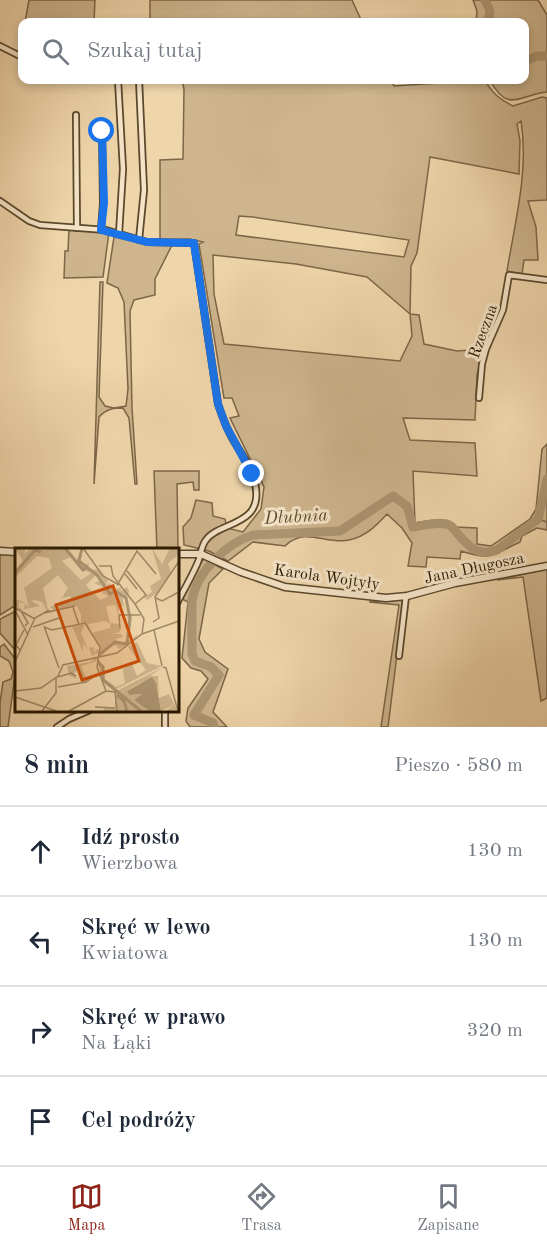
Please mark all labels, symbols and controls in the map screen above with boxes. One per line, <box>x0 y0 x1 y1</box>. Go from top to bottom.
search box <box>18 18 529 84</box>
icon: search <box>39 35 72 68</box>
text: Szukaj tutaj <box>87 40 203 62</box>
route start <box>88 117 114 143</box>
street label: Rzeczna <box>467 302 501 361</box>
route end <box>238 460 264 486</box>
water label: Dłubnia <box>263 506 329 528</box>
inset map <box>15 548 178 712</box>
street label: Jana Długosza <box>423 551 526 587</box>
street label: Karola Wojtyły <box>273 563 381 593</box>
text: 8 min <box>24 753 89 779</box>
text: Pieszo · 580 m <box>394 756 523 776</box>
text: Idź prosto <box>81 827 180 849</box>
icon: ahead <box>24 835 57 868</box>
text: 130 m <box>467 841 523 861</box>
text: Wierzbowa <box>81 854 178 874</box>
text: Skręć w lewo <box>81 917 211 939</box>
icon: left <box>24 925 57 958</box>
text: 130 m <box>467 931 523 951</box>
text: Kwiatowa <box>81 944 168 964</box>
text: Skręć w prawo <box>81 1007 226 1029</box>
icon: right <box>24 1015 57 1048</box>
text: 320 m <box>467 1021 523 1041</box>
text: Na Łąki <box>81 1034 151 1054</box>
icon: arrive <box>24 1105 57 1138</box>
text: Cel podróży <box>81 1110 196 1132</box>
tab: Mapa <box>68 1180 105 1236</box>
tab: Trasa <box>241 1180 282 1236</box>
tab: Zapisane <box>417 1180 479 1236</box>

